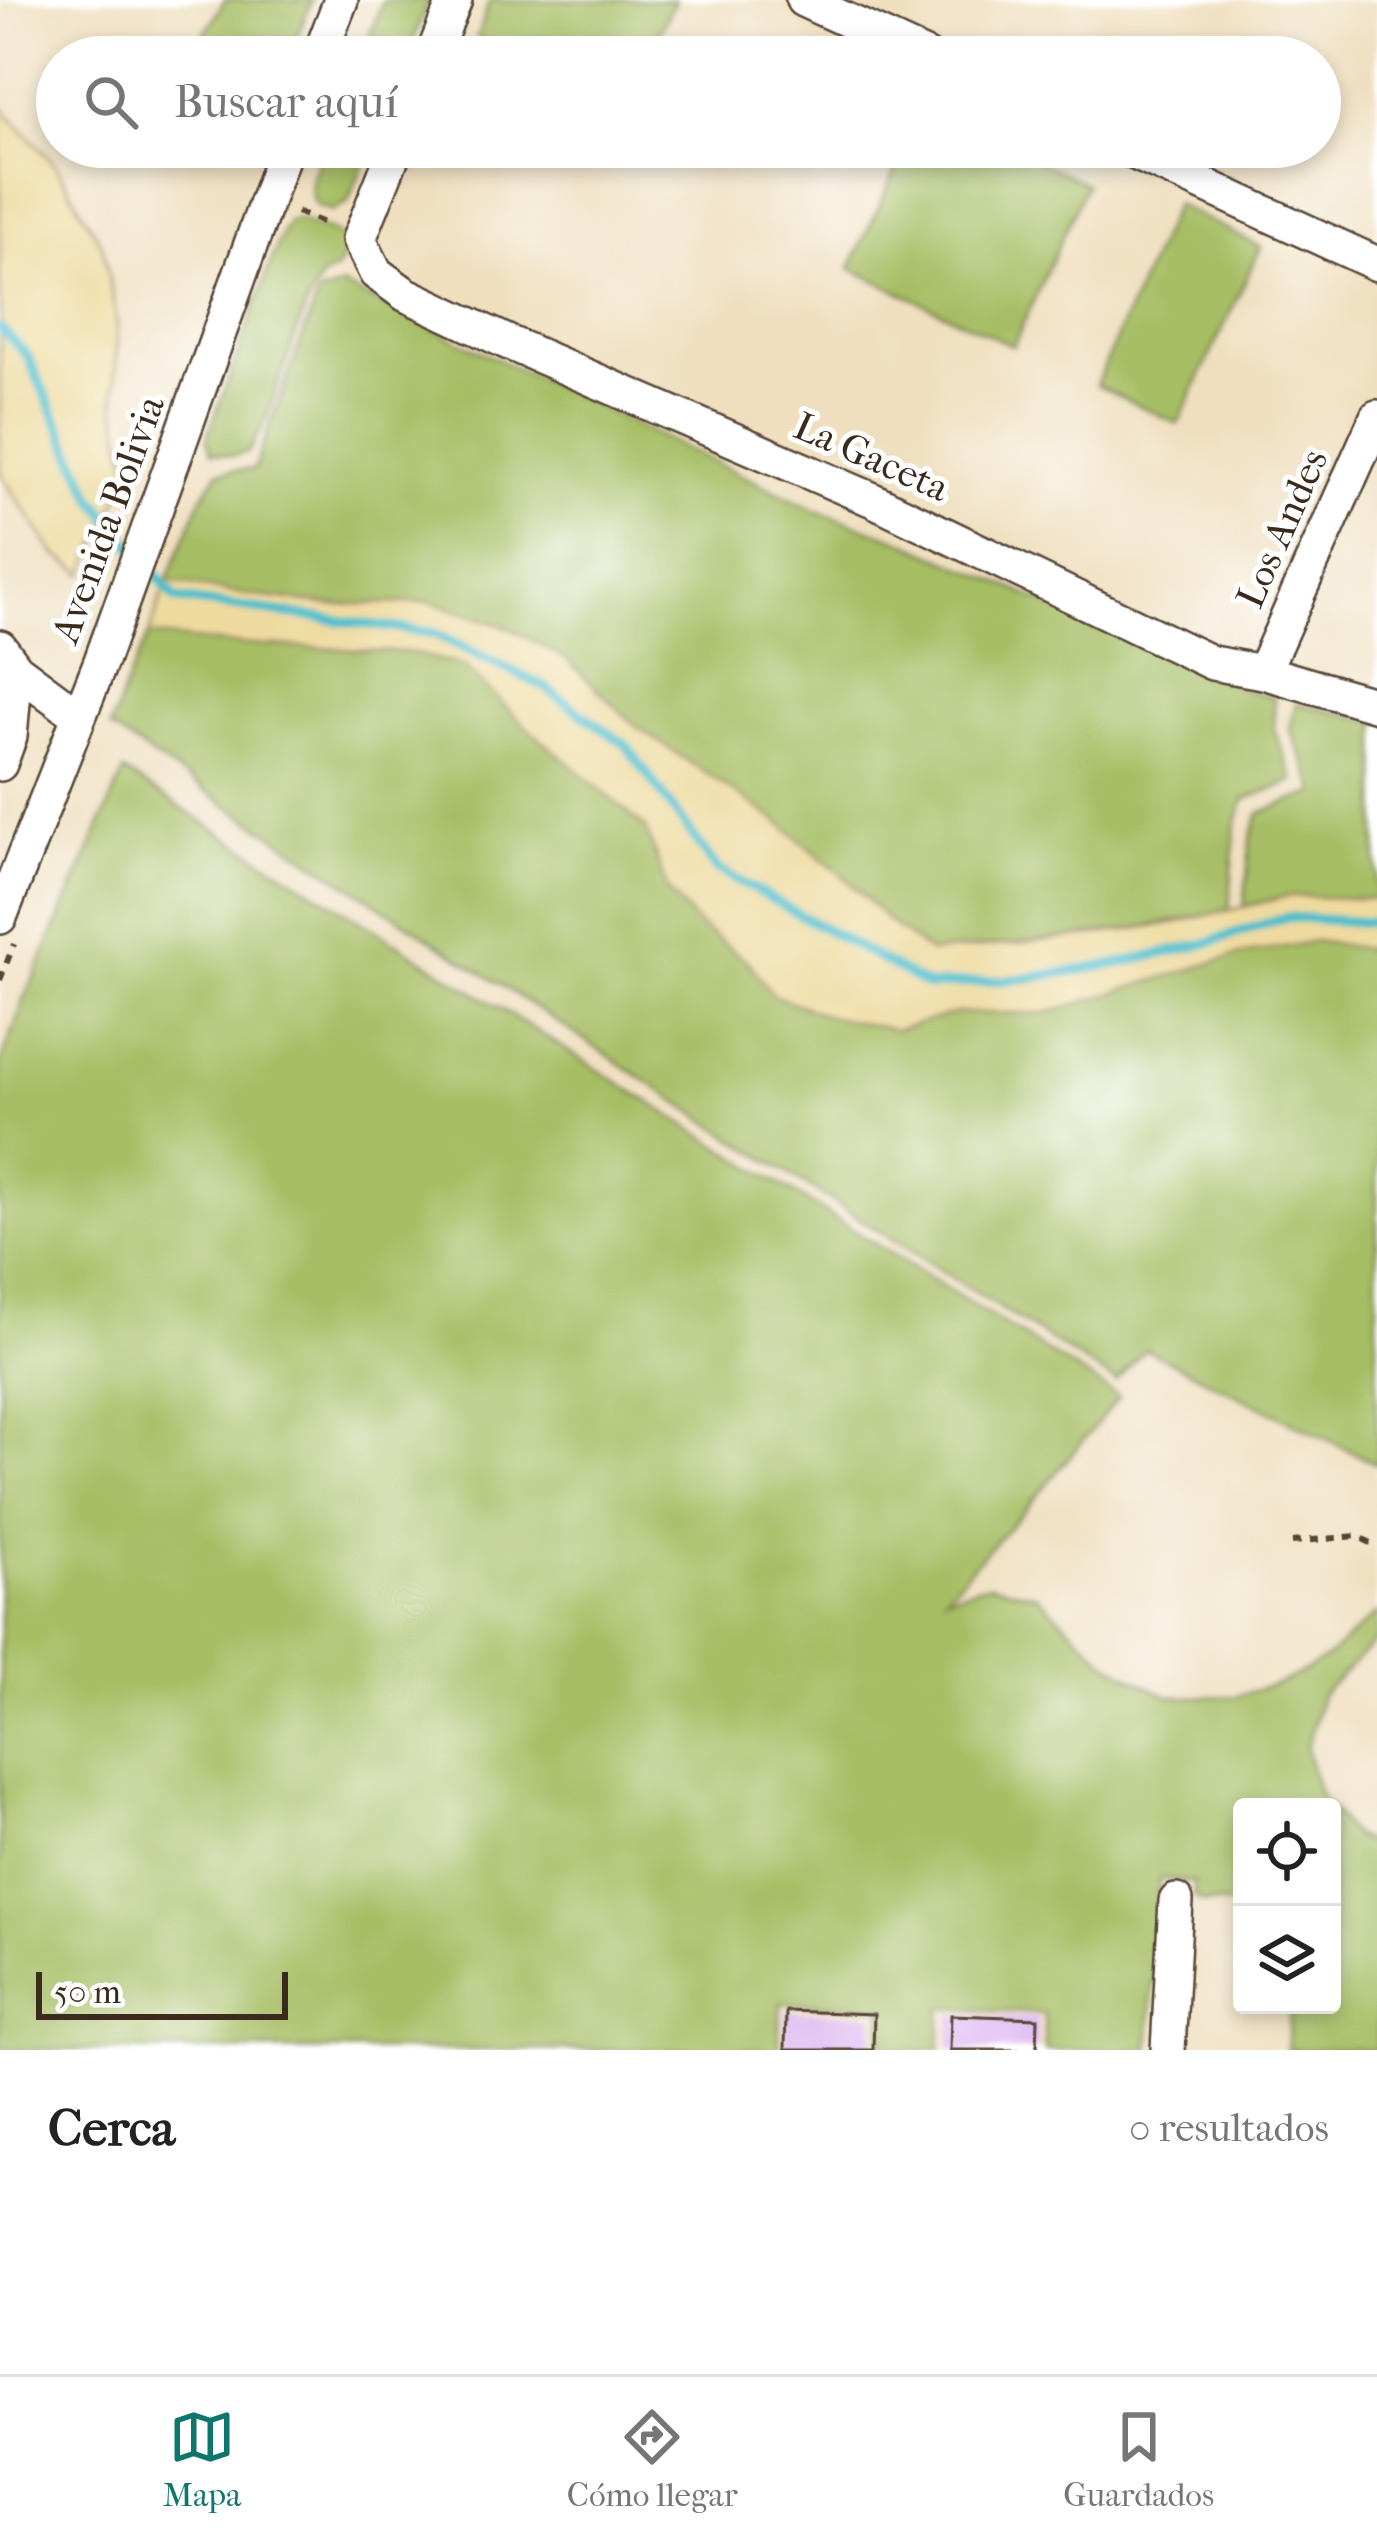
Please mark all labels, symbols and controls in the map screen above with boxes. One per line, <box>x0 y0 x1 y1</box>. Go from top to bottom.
search box <box>36 36 1341 168</box>
icon: search <box>78 69 144 135</box>
text: Buscar aquí <box>174 76 398 129</box>
street label: Avenida Bolivia <box>41 389 174 651</box>
street label: La Gaceta <box>787 403 957 512</box>
street label: Los Andes <box>1227 442 1337 615</box>
map controls <box>1233 1798 1341 2014</box>
button: locate <box>1233 1798 1341 1906</box>
button: layers <box>1233 1906 1341 2014</box>
scale bar <box>36 1966 288 2019</box>
text: 50 m <box>54 1973 121 2012</box>
text: Cerca <box>48 2098 175 2158</box>
text: 0 resultados <box>1129 2105 1329 2151</box>
tab: Mapa <box>163 2404 241 2515</box>
tab: Cómo llegar <box>567 2404 738 2515</box>
tab: Guardados <box>1063 2404 1214 2515</box>

